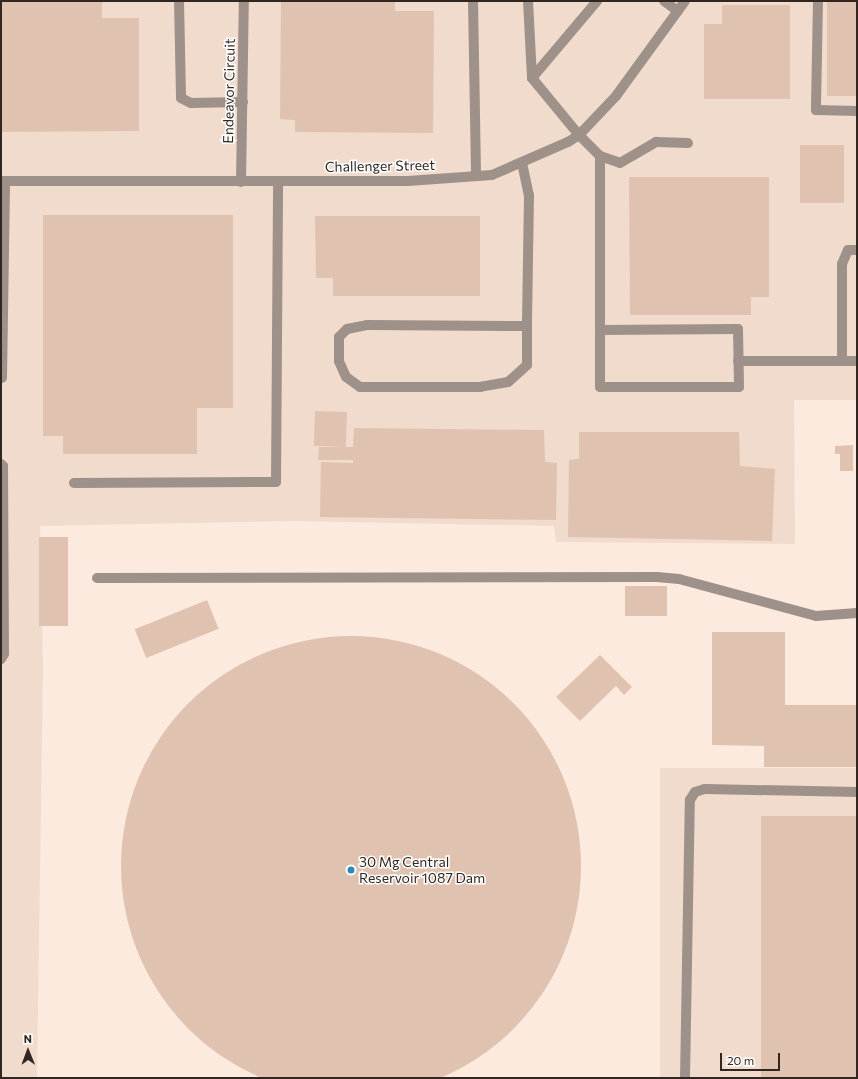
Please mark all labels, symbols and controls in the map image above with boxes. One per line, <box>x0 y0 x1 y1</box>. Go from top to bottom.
street label: Endeavor Circuit <box>220 38 238 144</box>
street label: Challenger Street <box>325 157 435 175</box>
place label: 30 Mg Central Reservoir 1087 Dam <box>359 854 485 886</box>
marker: 30 Mg Central Reservoir 1087 Dam <box>346 865 356 875</box>
north arrow <box>8 1031 48 1071</box>
text: N <box>24 1032 32 1045</box>
scale bar <box>722 1045 782 1071</box>
text: 20 m <box>727 1053 754 1067</box>

